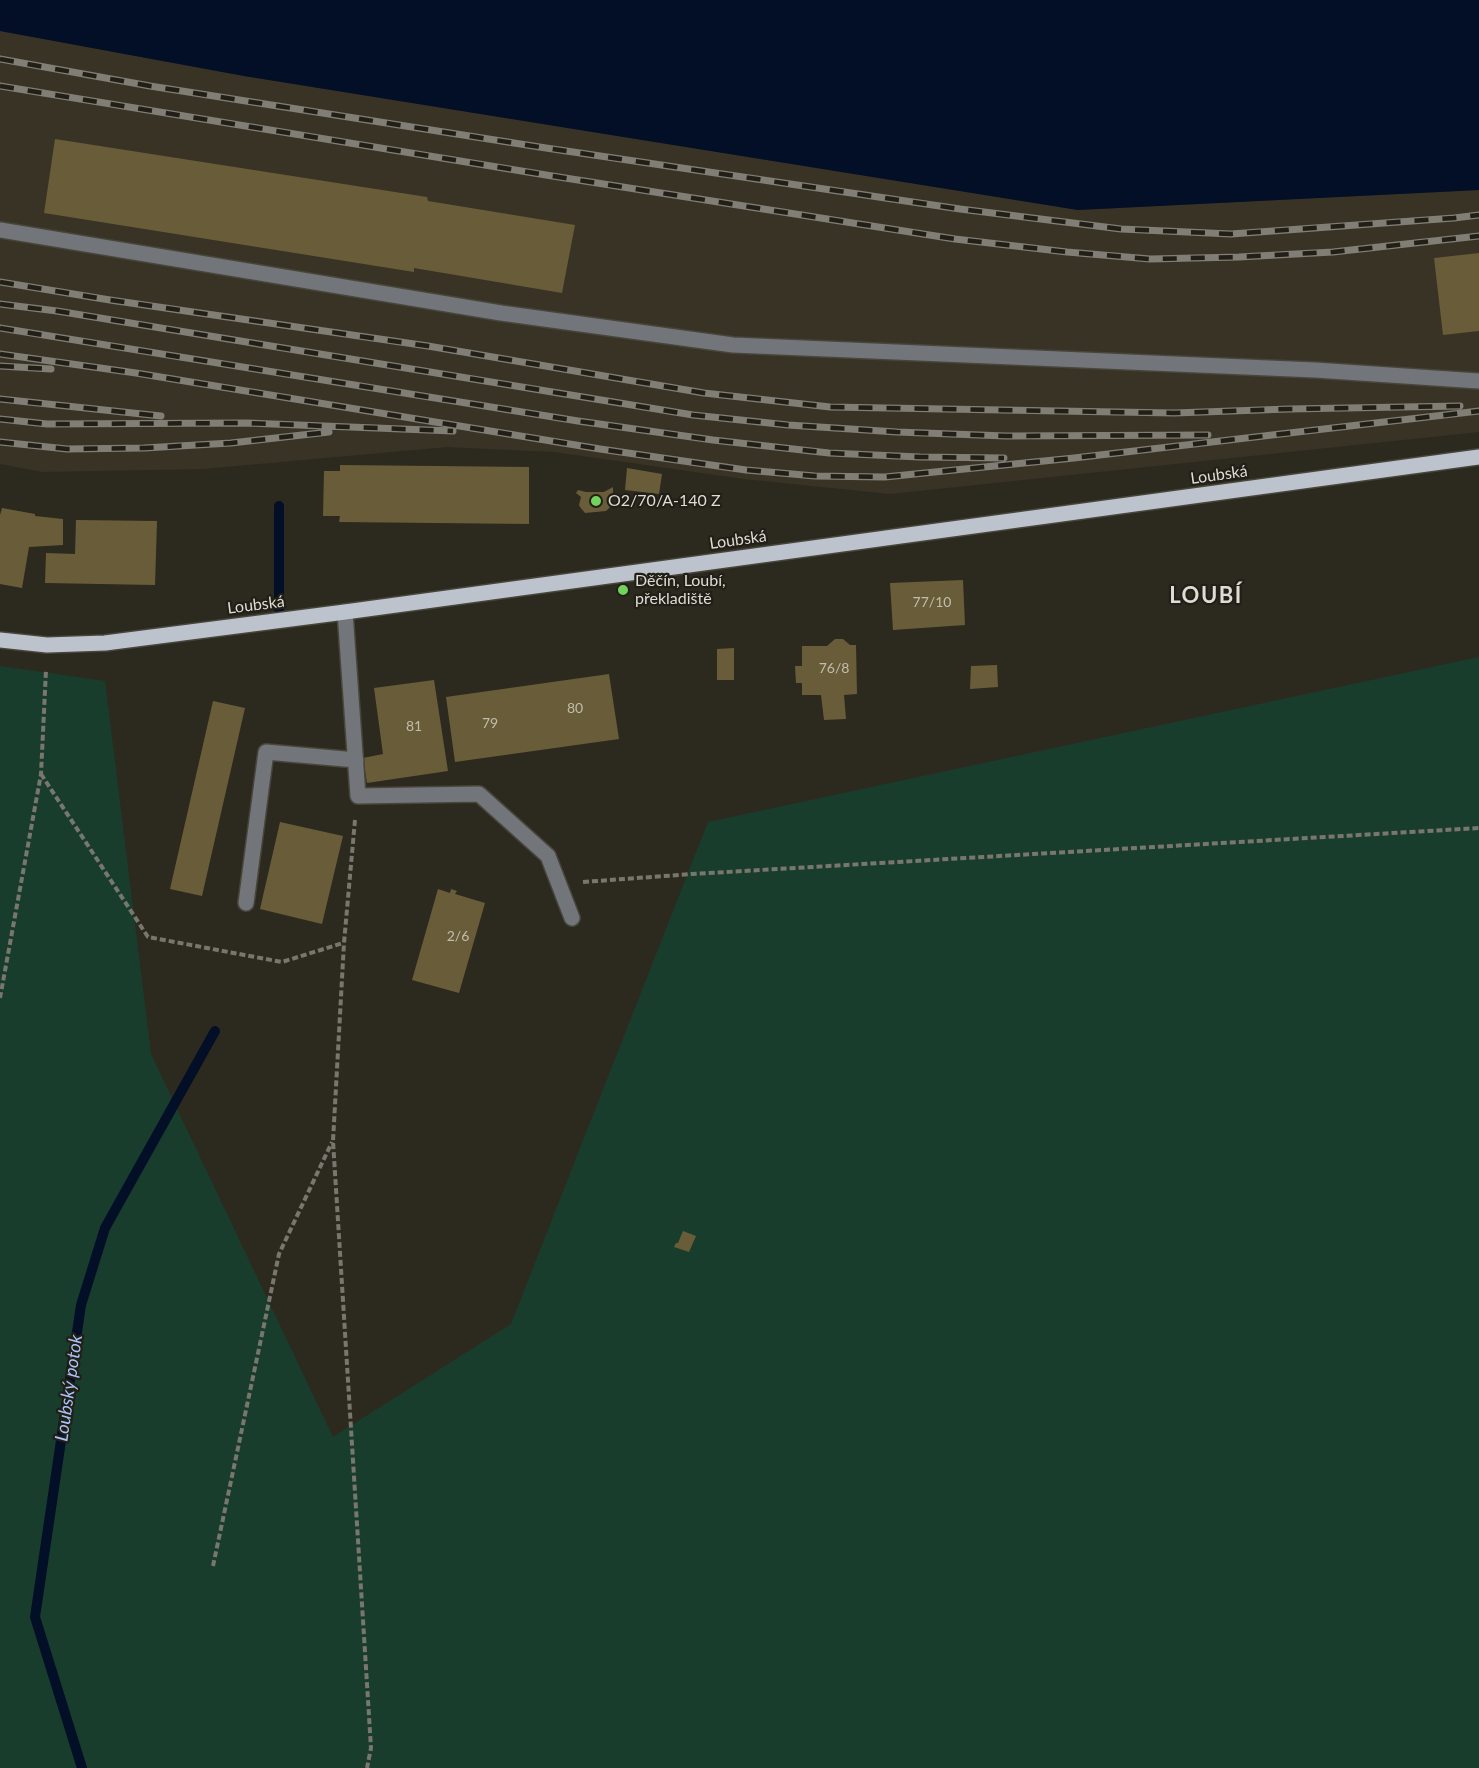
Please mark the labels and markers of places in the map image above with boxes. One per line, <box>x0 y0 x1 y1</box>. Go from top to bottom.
place label: O2/70/A-140 Z <box>608 491 721 511</box>
marker: O2/70/A-140 Z <box>589 494 603 508</box>
place label: Děčín, Loubí, překladiště <box>635 571 726 609</box>
marker: Děčín, Loubí, překladiště <box>616 583 630 597</box>

